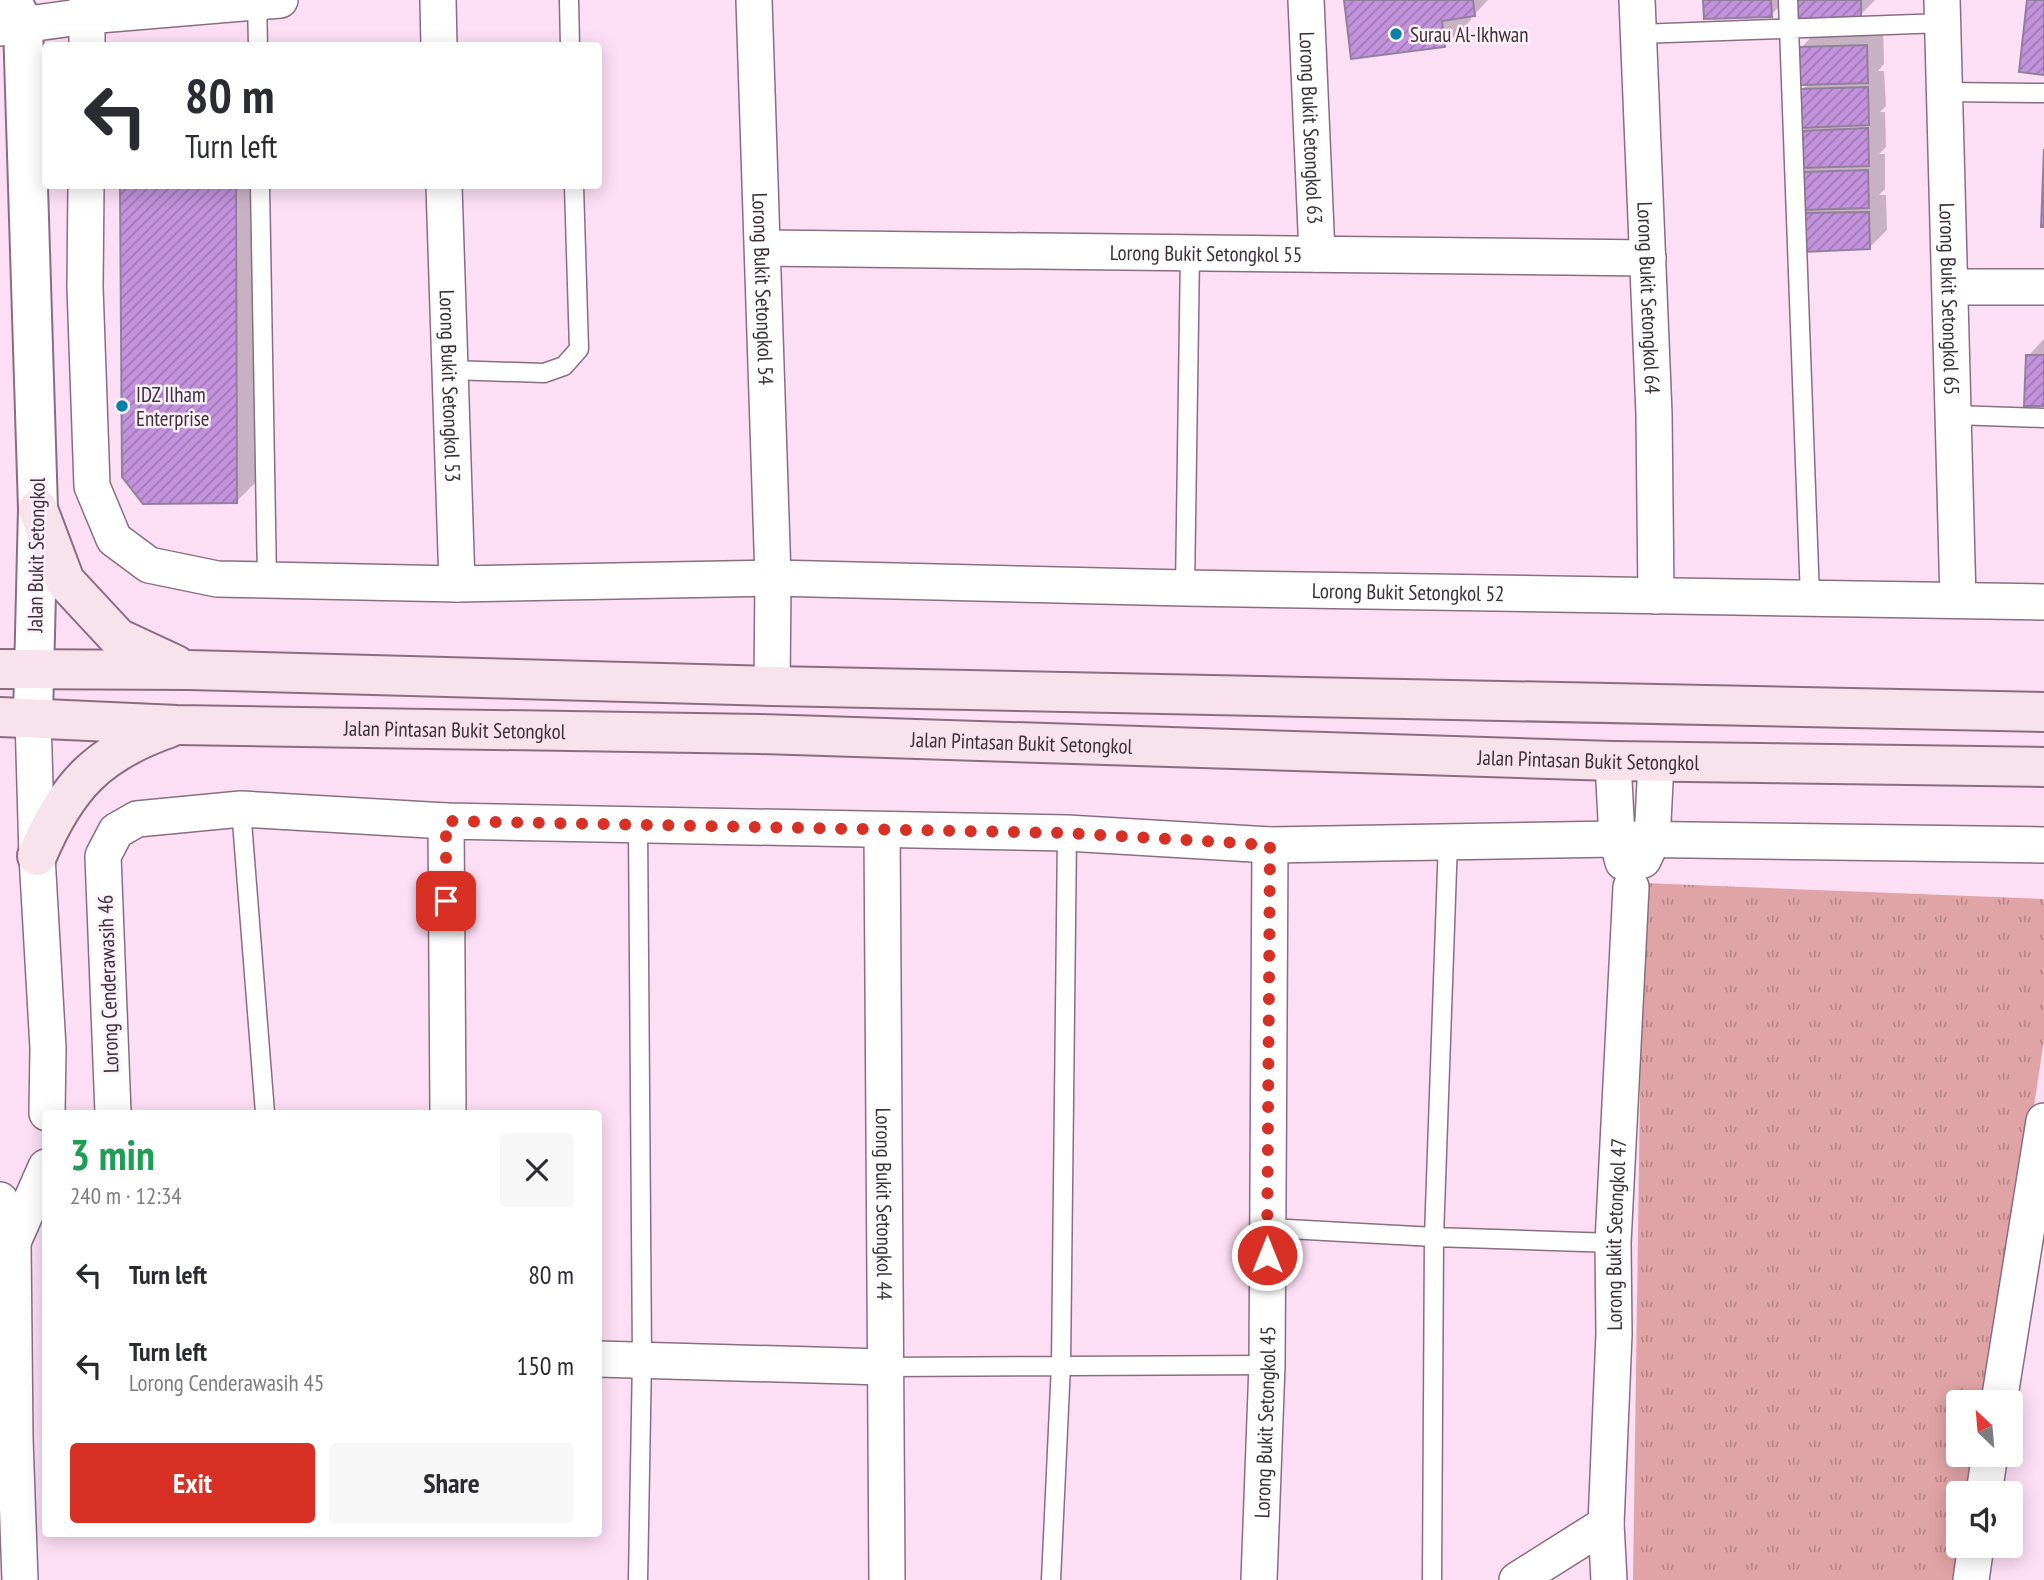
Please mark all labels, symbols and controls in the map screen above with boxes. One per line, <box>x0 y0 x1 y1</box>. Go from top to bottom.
place label: Surau Al-Ikhwan <box>1410 21 1528 48</box>
marker: Surau Al-Ikhwan <box>1388 26 1404 42</box>
street label: Lorong Bukit Setongkol 63 <box>1294 31 1329 225</box>
text: 80 m <box>185 63 274 127</box>
icon: left <box>70 70 161 161</box>
text: Turn left <box>185 125 277 167</box>
street label: Lorong Bukit Setongkol 54 <box>747 192 780 386</box>
street label: Lorong Bukit Setongkol 64 <box>1632 201 1667 395</box>
street label: Lorong Bukit Setongkol 65 <box>1934 202 1966 395</box>
street label: Lorong Bukit Setongkol 55 <box>1110 238 1302 268</box>
street label: Lorong Bukit Setongkol 53 <box>434 289 467 483</box>
place label: IDZ Ilham Enterprise <box>136 381 209 432</box>
marker: IDZ Ilham Enterprise <box>114 398 130 414</box>
street label: Jalan Bukit Setongkol <box>21 477 51 634</box>
street label: Lorong Bukit Setongkol 52 <box>1312 577 1505 607</box>
street label: Jalan Pintasan Bukit Setongkol <box>343 714 566 745</box>
street label: Jalan Pintasan Bukit Setongkol <box>909 725 1133 759</box>
street label: Jalan Pintasan Bukit Setongkol <box>1476 743 1699 776</box>
pin <box>416 871 476 931</box>
icon: arrive <box>427 882 465 920</box>
street label: Lorong Cenderawasih 46 <box>91 894 125 1074</box>
street label: Lorong Bukit Setongkol 44 <box>870 1108 899 1301</box>
text: 3 min <box>70 1127 155 1182</box>
button: close <box>500 1133 574 1207</box>
street label: Lorong Bukit Setongkol 47 <box>1599 1137 1632 1331</box>
text: 240 m · 12:34 <box>70 1181 182 1210</box>
position arrow <box>1230 1218 1304 1292</box>
icon: left <box>70 1256 108 1294</box>
text: Turn left <box>129 1258 207 1291</box>
text: 80 m <box>528 1258 574 1291</box>
street label: Lorong Bukit Setongkol 45 <box>1248 1326 1281 1519</box>
text: Turn left <box>129 1335 207 1368</box>
icon: left <box>70 1347 108 1385</box>
text: 150 m <box>516 1349 574 1382</box>
text: Lorong Cenderawasih 45 <box>129 1368 324 1397</box>
north arrow <box>1946 1390 2023 1466</box>
map controls <box>1946 1390 2023 1558</box>
button: Exit <box>70 1443 315 1523</box>
button: Share <box>329 1443 574 1523</box>
button: sound <box>1946 1481 2023 1558</box>

